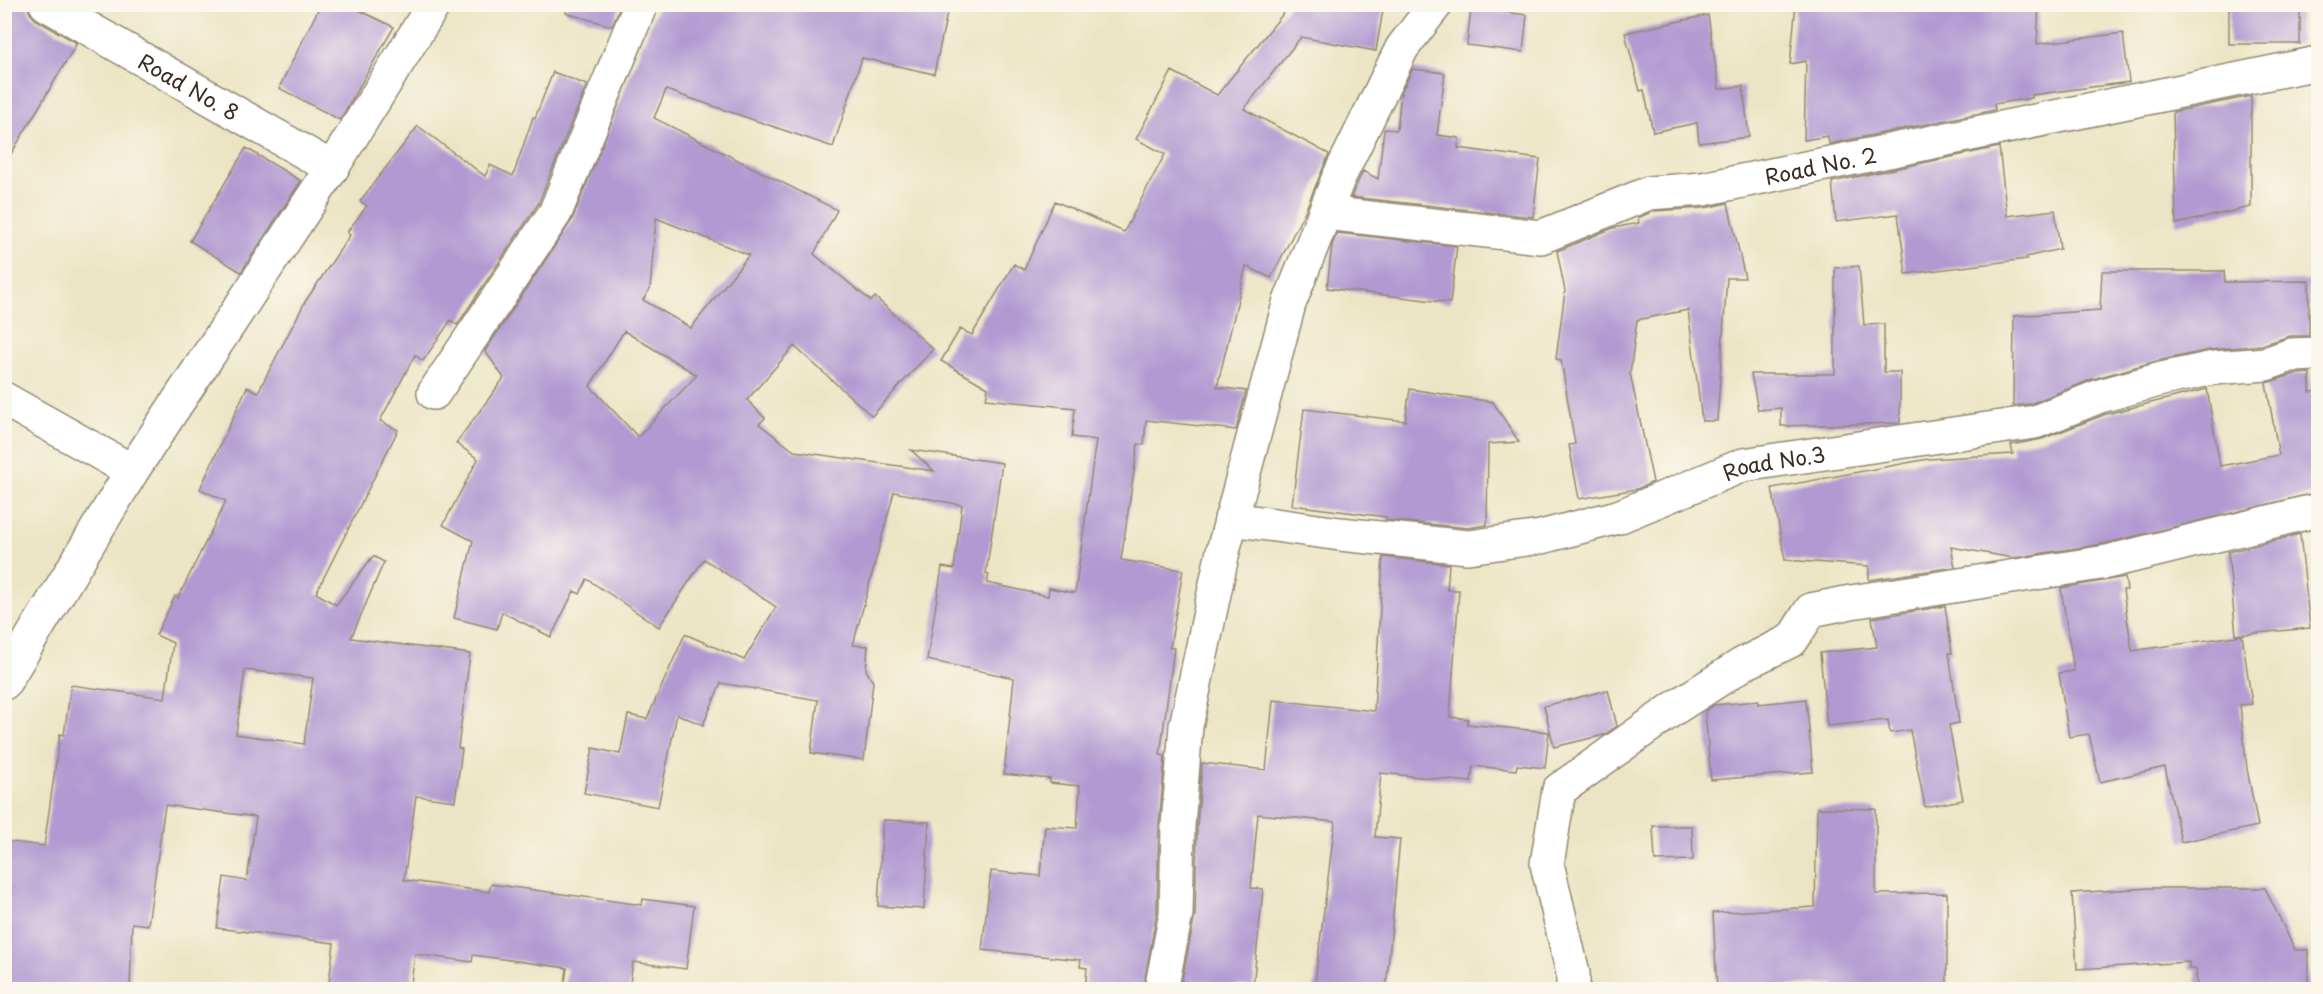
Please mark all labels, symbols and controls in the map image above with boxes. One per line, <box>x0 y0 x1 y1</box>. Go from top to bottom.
street label: Road No. 8 <box>133 44 245 128</box>
street label: Road No. 2 <box>1762 138 1879 192</box>
street label: Road No.3 <box>1717 437 1827 488</box>

